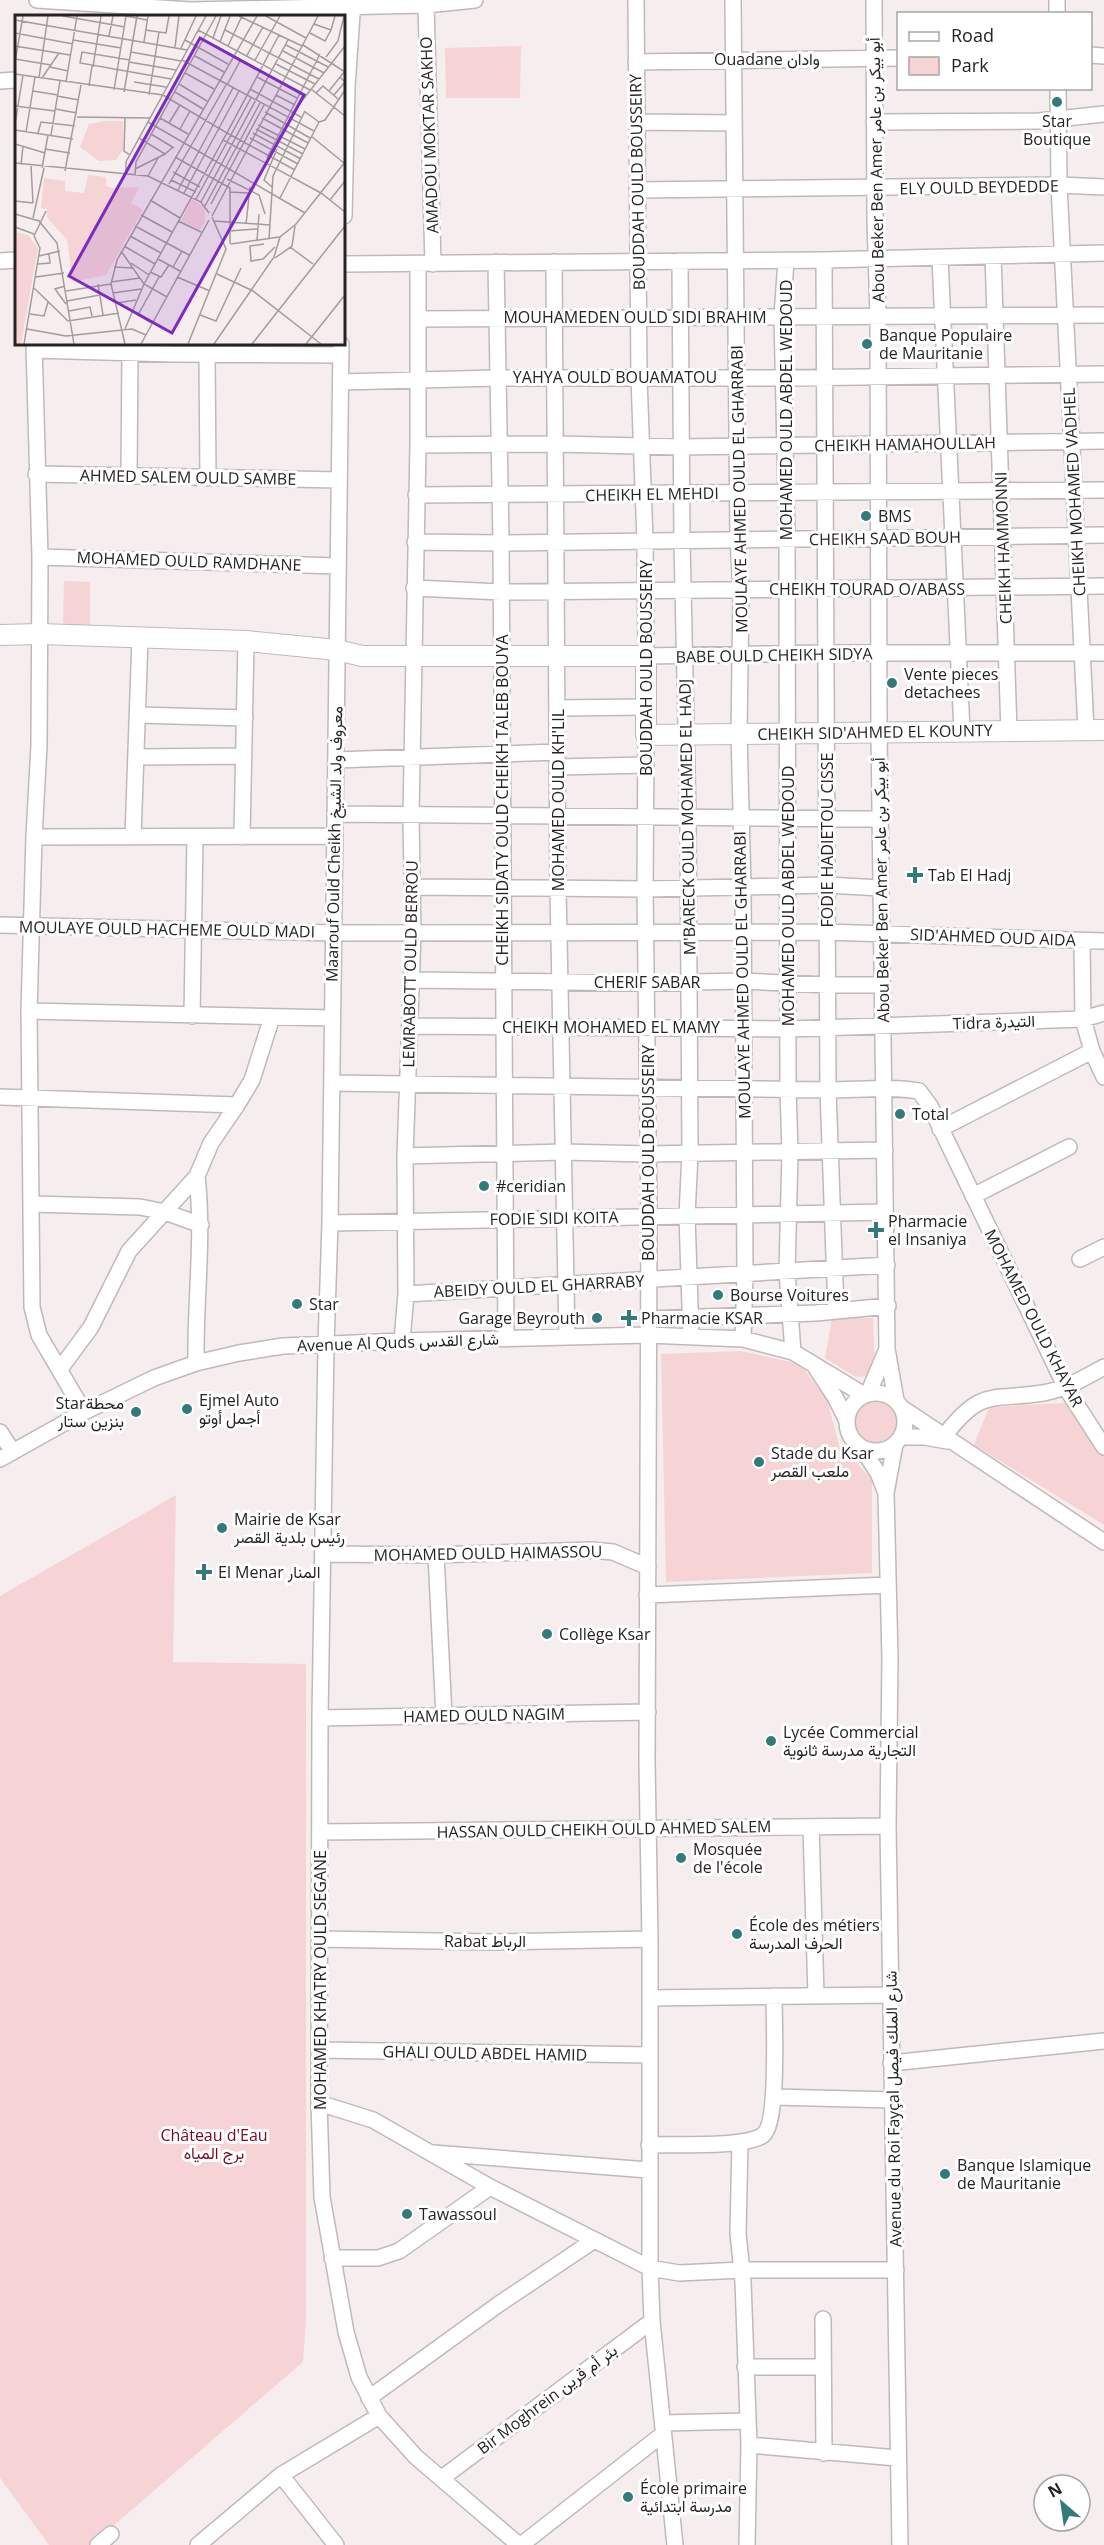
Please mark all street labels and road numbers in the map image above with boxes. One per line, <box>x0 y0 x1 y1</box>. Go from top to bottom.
street label: AMADOU MOKTAR SAKHO <box>415 36 443 234</box>
street label: Abou Beker Ben Amer أبو بيكر بن عامر <box>863 37 889 303</box>
street label: Ouadane وادان <box>714 48 820 70</box>
street label: BOUDDAH OULD BOUSSEIRY <box>624 74 650 290</box>
street label: ELY OULD BEYDEDDE <box>899 175 1059 199</box>
street label: MOHAMED OULD ABDEL WEDOUD <box>775 280 797 540</box>
street label: MOUHAMEDEN OULD SIDI BRAHIM <box>503 306 767 328</box>
street label: MOULAYE AHMED OULD EL GHARRABI <box>725 345 753 633</box>
street label: YAHYA OULD BOUAMATOU <box>513 366 717 388</box>
street label: CHEIKH MOHAMED VADHEL <box>1058 387 1090 597</box>
street label: CHEIKH HAMAHOULLAH <box>814 431 996 457</box>
street label: AHMED SALEM OULD SAMBE <box>80 464 296 490</box>
street label: CHEIKH HAMMONNI <box>989 471 1017 625</box>
street label: CHEIKH EL MEHDI <box>585 482 719 506</box>
street label: CHEIKH SAAD BOUH <box>809 526 961 550</box>
street label: MOHAMED OULD RAMDHANE <box>76 546 302 576</box>
street label: BOUDDAH OULD BOUSSEIRY <box>635 560 657 776</box>
street label: CHEIKH TOURAD O/ABASS <box>769 578 965 600</box>
street label: CHEIKH SIDATY OULD CHEIKH TALEB BOUYA <box>491 633 513 966</box>
street label: BABE OULD CHEIKH SIDYA <box>675 642 874 668</box>
street label: M'BARECK OULD MOHAMED EL HADJ <box>674 679 700 955</box>
street label: Maarouf Ould Cheikh معروف ولد الشيخ <box>321 706 348 982</box>
street label: MOHAMED OULD KH'LIL <box>547 709 569 891</box>
street label: CHEIKH SID'AHMED EL KOUNTY <box>757 719 993 745</box>
street label: FODIE HADIETOU CISSE <box>816 753 838 927</box>
street label: Abou Beker Ben Amer أبو بيكر بن عامر <box>868 757 894 1023</box>
street label: MOHAMED OULD ABDEL WEDOUD <box>777 766 799 1026</box>
street label: MOULAYE AHMED OULD EL GHARRABI <box>728 831 756 1119</box>
street label: LEMRABOTT OULD BERROU <box>397 860 423 1068</box>
street label: MOULAYE OULD HACHEME OULD MADI <box>19 915 315 943</box>
street label: SID'AHMED OUD AIDA <box>910 923 1077 951</box>
street label: CHERIF SABAR <box>594 971 700 993</box>
street label: Tidra التيدرة <box>953 1010 1035 1034</box>
street label: CHEIKH MOHAMED EL MAMY <box>502 1016 720 1038</box>
street label: BOUDDAH OULD BOUSSEIRY <box>637 1045 659 1261</box>
street label: FODIE SIDI KOITA <box>489 1206 620 1230</box>
street label: MOHAMED OULD KHAYAR <box>980 1225 1089 1411</box>
street label: ABEIDY OULD EL GHARRABY <box>433 1269 645 1303</box>
street label: Avenue Al Quds شارع القدس <box>297 1327 499 1358</box>
street label: MOHAMED OULD HAIMASSOU <box>374 1540 602 1566</box>
street label: HAMED OULD NAGIM <box>403 1703 565 1727</box>
street label: HASSAN OULD CHEIKH OULD AHMED SALEM <box>436 1815 772 1843</box>
street label: MOHAMED KHATRY OULD SEGANE <box>309 1850 331 2110</box>
street label: Rabat الرباط <box>444 1930 526 1952</box>
street label: Avenue du Roi Fayçal شارع الملك فيصل <box>880 1971 907 2247</box>
street label: GHALI OULD ABDEL HAMID <box>383 2040 587 2066</box>
street label: Bir Moghrein بئر أم قرين <box>473 2339 621 2459</box>

